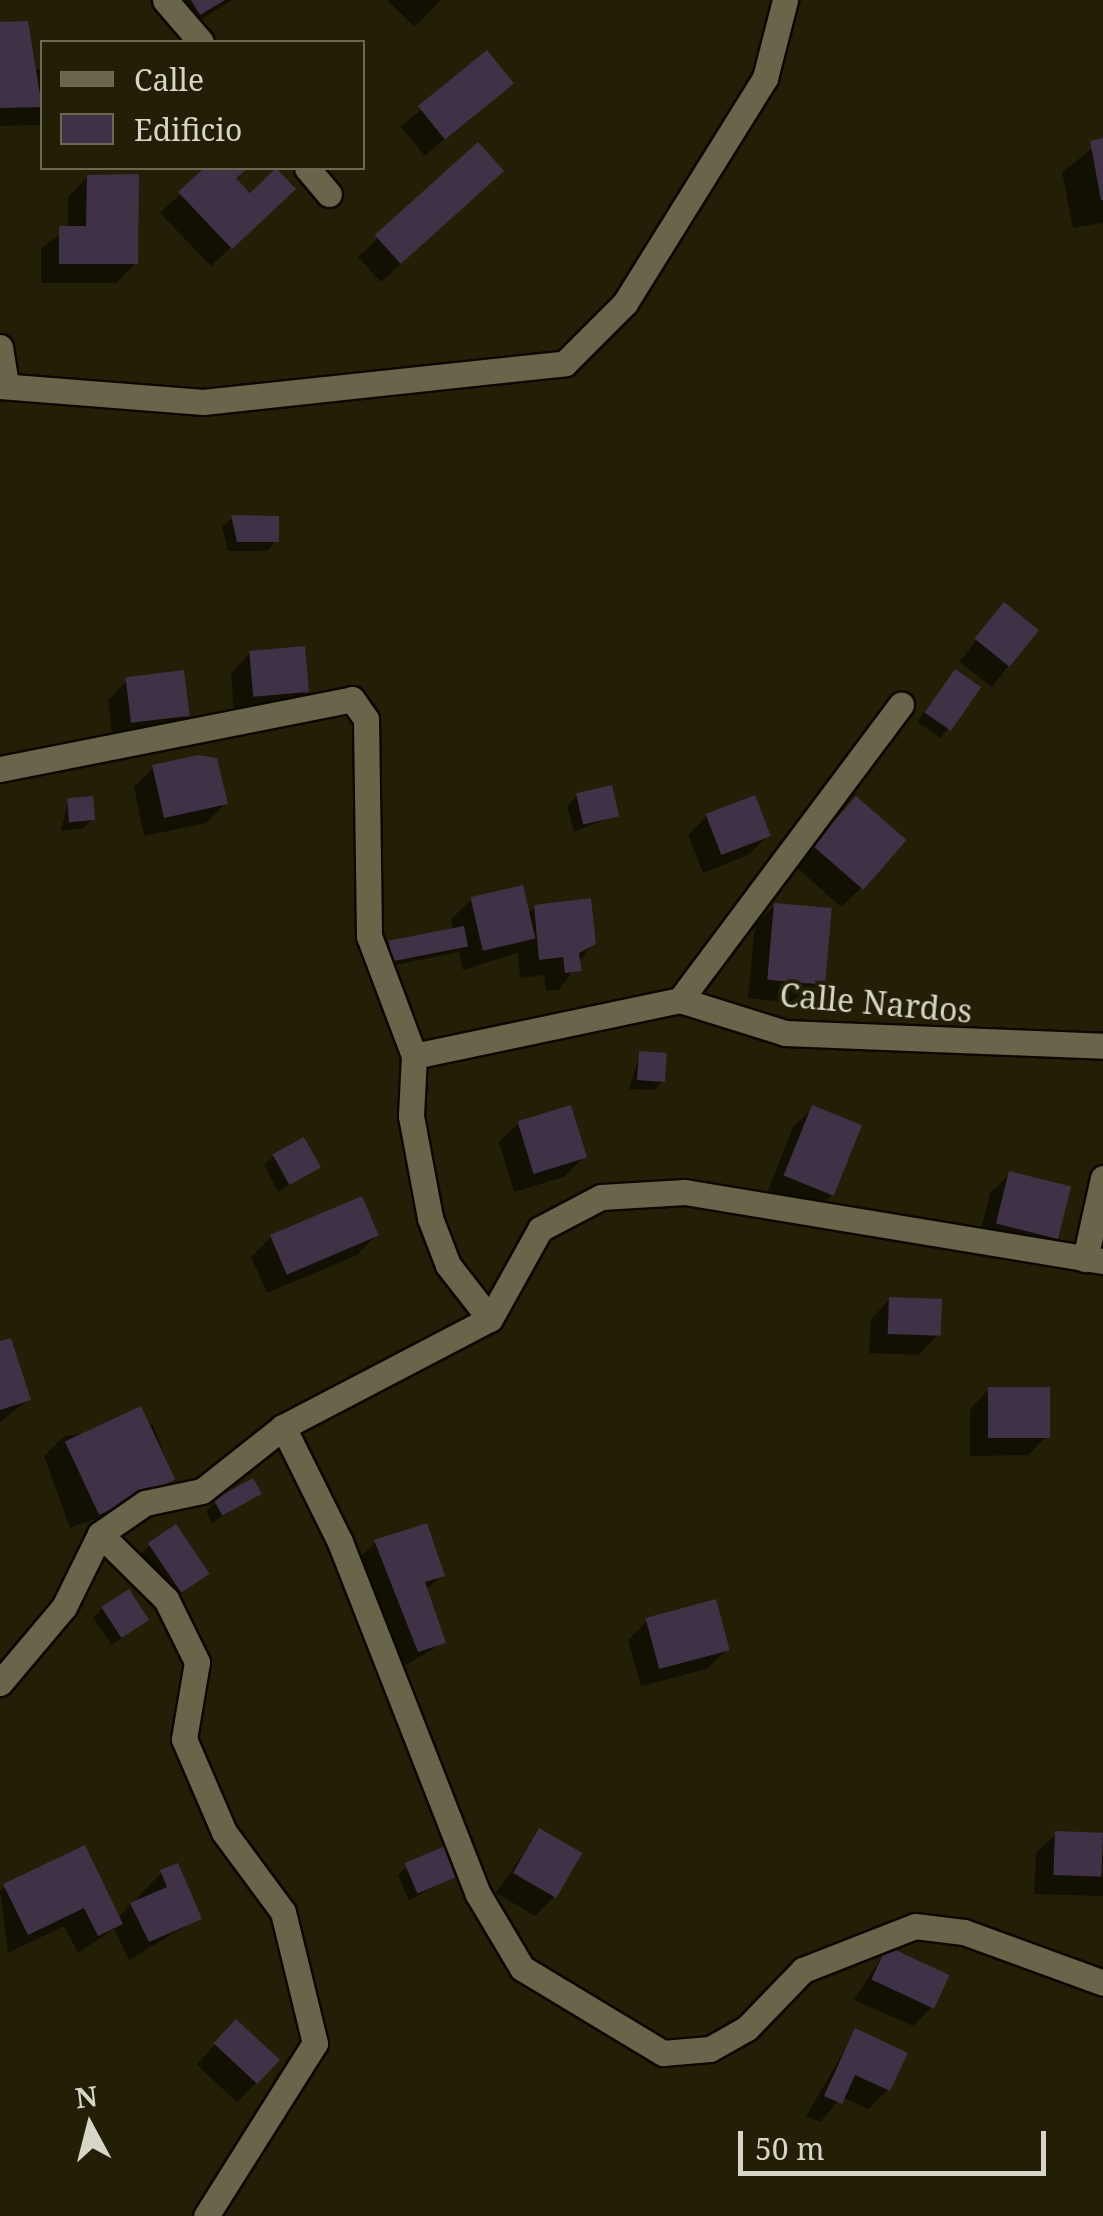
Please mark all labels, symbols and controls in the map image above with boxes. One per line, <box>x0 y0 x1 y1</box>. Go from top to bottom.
legend <box>40 40 365 170</box>
text: Calle <box>134 59 204 100</box>
text: Edificio <box>134 109 242 150</box>
street label: Calle Nardos <box>778 975 974 1031</box>
north arrow <box>40 2076 140 2176</box>
text: N <box>73 2076 100 2116</box>
scale bar <box>743 2111 1050 2173</box>
text: 50 m <box>755 2128 825 2169</box>

